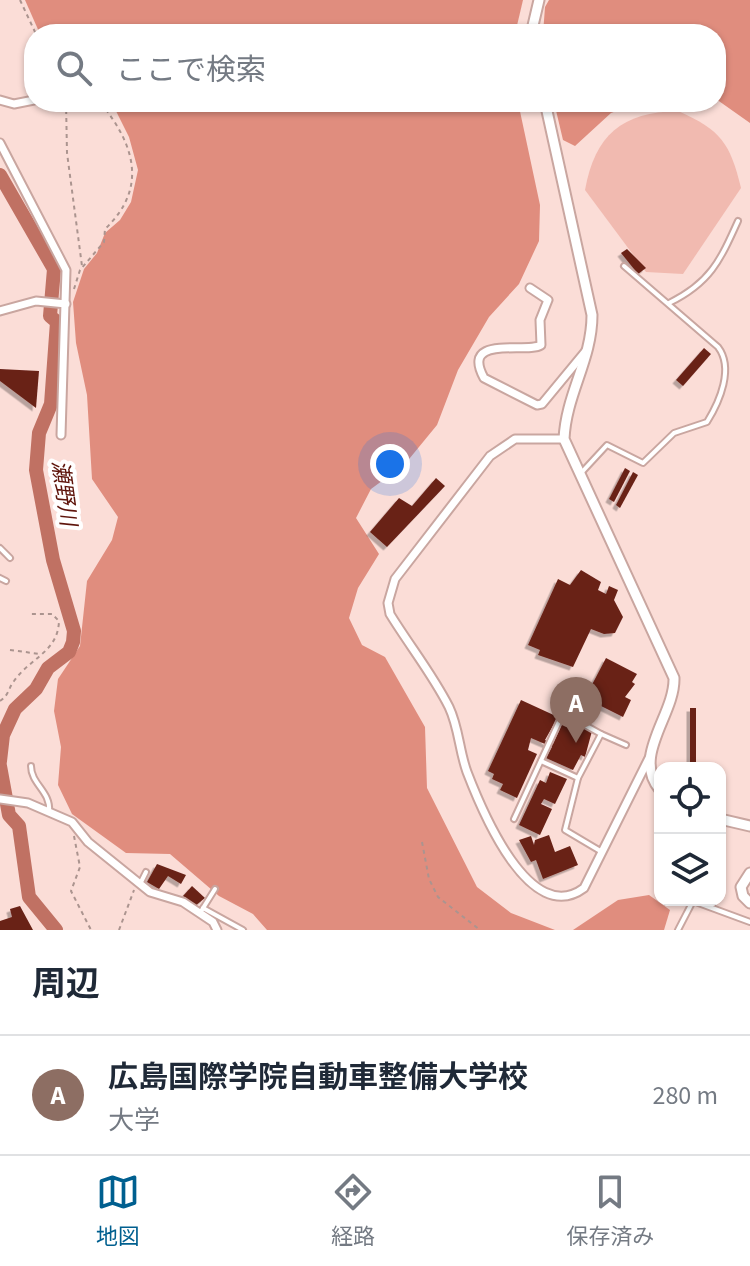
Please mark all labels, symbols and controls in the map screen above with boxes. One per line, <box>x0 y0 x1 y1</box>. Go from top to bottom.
search box <box>24 24 726 112</box>
icon: search <box>52 46 96 90</box>
text: ここで検索 <box>116 49 266 92</box>
your location <box>370 444 410 484</box>
water label: 瀬野川 <box>44 458 85 530</box>
pin: A <box>550 677 602 743</box>
map controls <box>654 762 726 906</box>
button: locate <box>654 762 726 834</box>
button: layers <box>654 834 726 906</box>
text: 周辺 <box>32 960 100 1009</box>
text: 広島国際学院自動車整備大学校 <box>108 1056 528 1099</box>
text: A <box>51 1077 65 1114</box>
text: 280 m <box>652 1077 718 1114</box>
text: 大学 <box>108 1102 160 1139</box>
tab: 地図 <box>96 1170 140 1253</box>
tab: 経路 <box>331 1170 375 1253</box>
tab: 保存済み <box>566 1170 654 1253</box>

